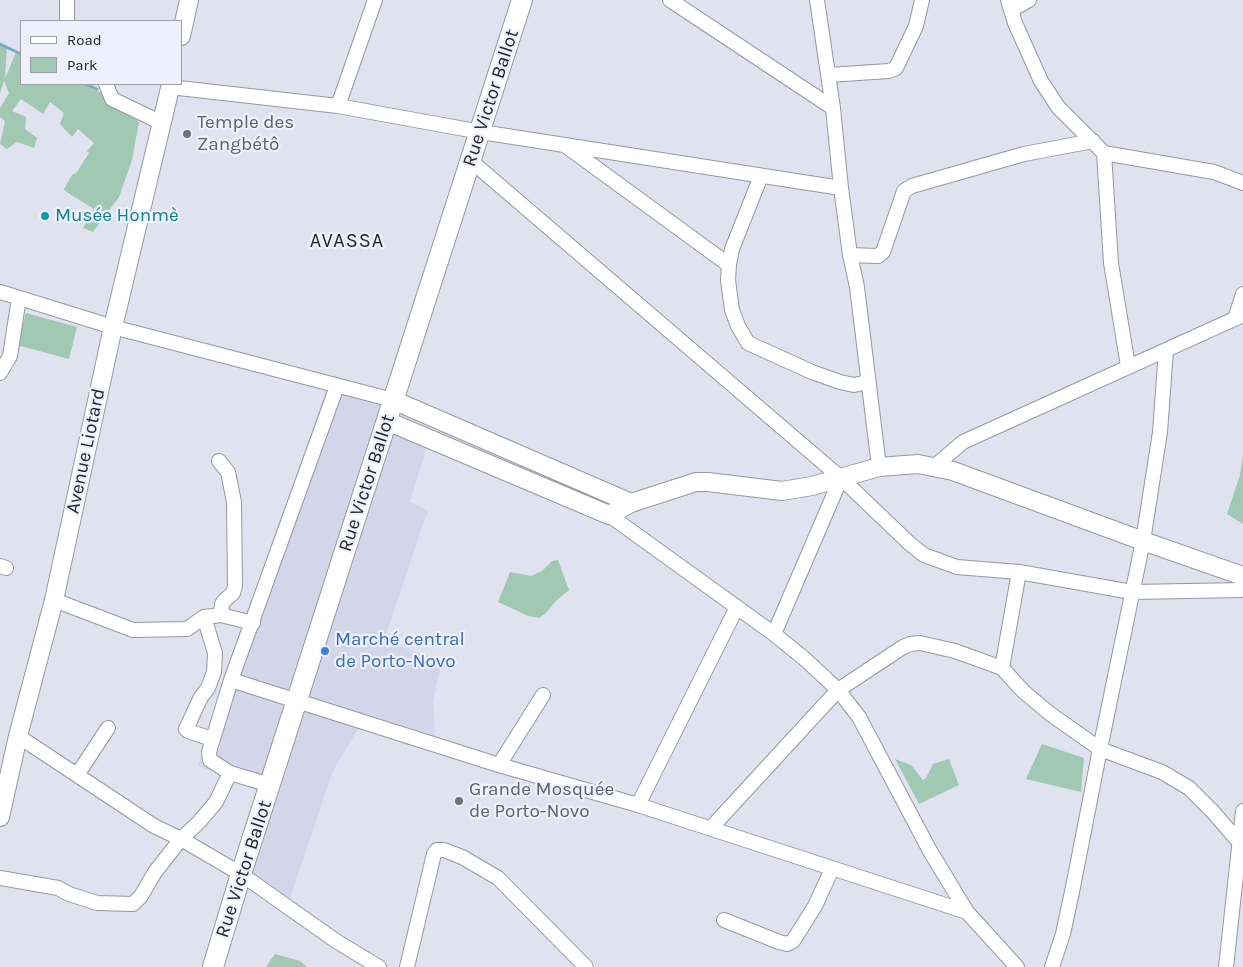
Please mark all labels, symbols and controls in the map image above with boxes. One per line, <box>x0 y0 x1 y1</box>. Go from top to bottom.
legend <box>20 20 182 85</box>
street label: Rue Victor Ballot <box>458 27 524 169</box>
text: Road <box>67 31 102 49</box>
text: Park <box>67 56 97 74</box>
place label: Temple des Zangbétô <box>197 112 294 156</box>
marker: Temple des Zangbétô <box>181 128 193 140</box>
place label: Musée Honmè <box>55 205 179 227</box>
marker: Musée Honmè <box>39 210 51 222</box>
district label: AVASSA <box>309 229 385 253</box>
street label: Avenue Liotard <box>62 386 110 516</box>
street label: Rue Victor Ballot <box>334 412 400 554</box>
place label: Marché central de Porto-Novo <box>335 629 465 673</box>
marker: Marché central de Porto-Novo <box>319 645 331 657</box>
place label: Grande Mosquée de Porto-Novo <box>469 779 614 823</box>
marker: Grande Mosquée de Porto-Novo <box>453 795 465 807</box>
street label: Rue Victor Ballot <box>211 798 277 940</box>

